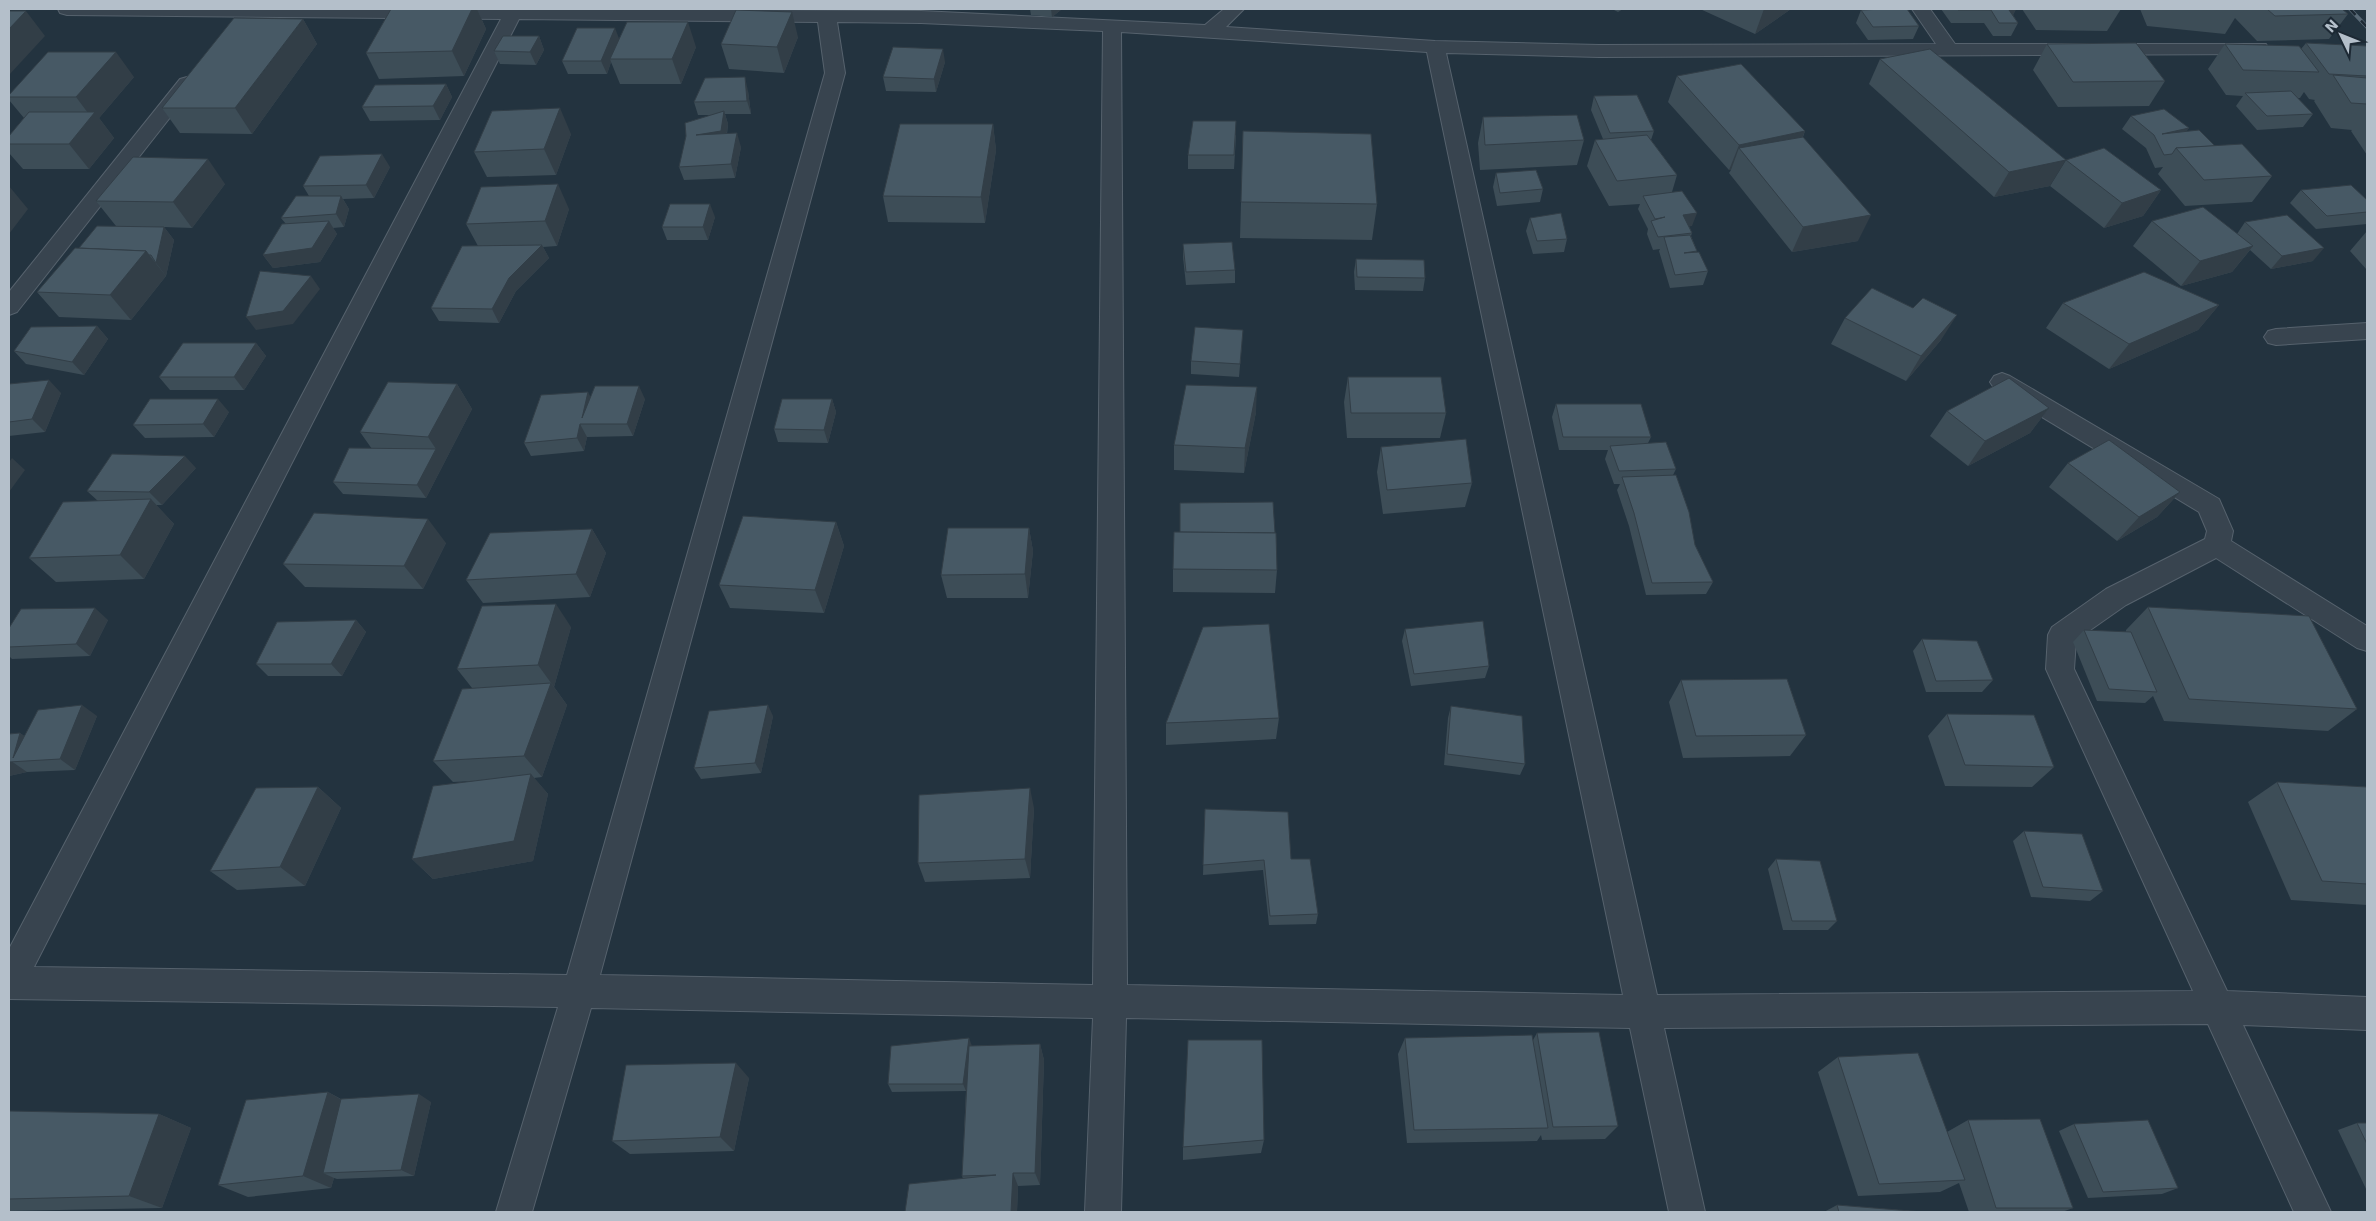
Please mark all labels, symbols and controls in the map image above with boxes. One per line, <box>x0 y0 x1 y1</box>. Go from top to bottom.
north arrow <box>2316 10 2366 60</box>
text: N <box>2322 16 2341 36</box>

